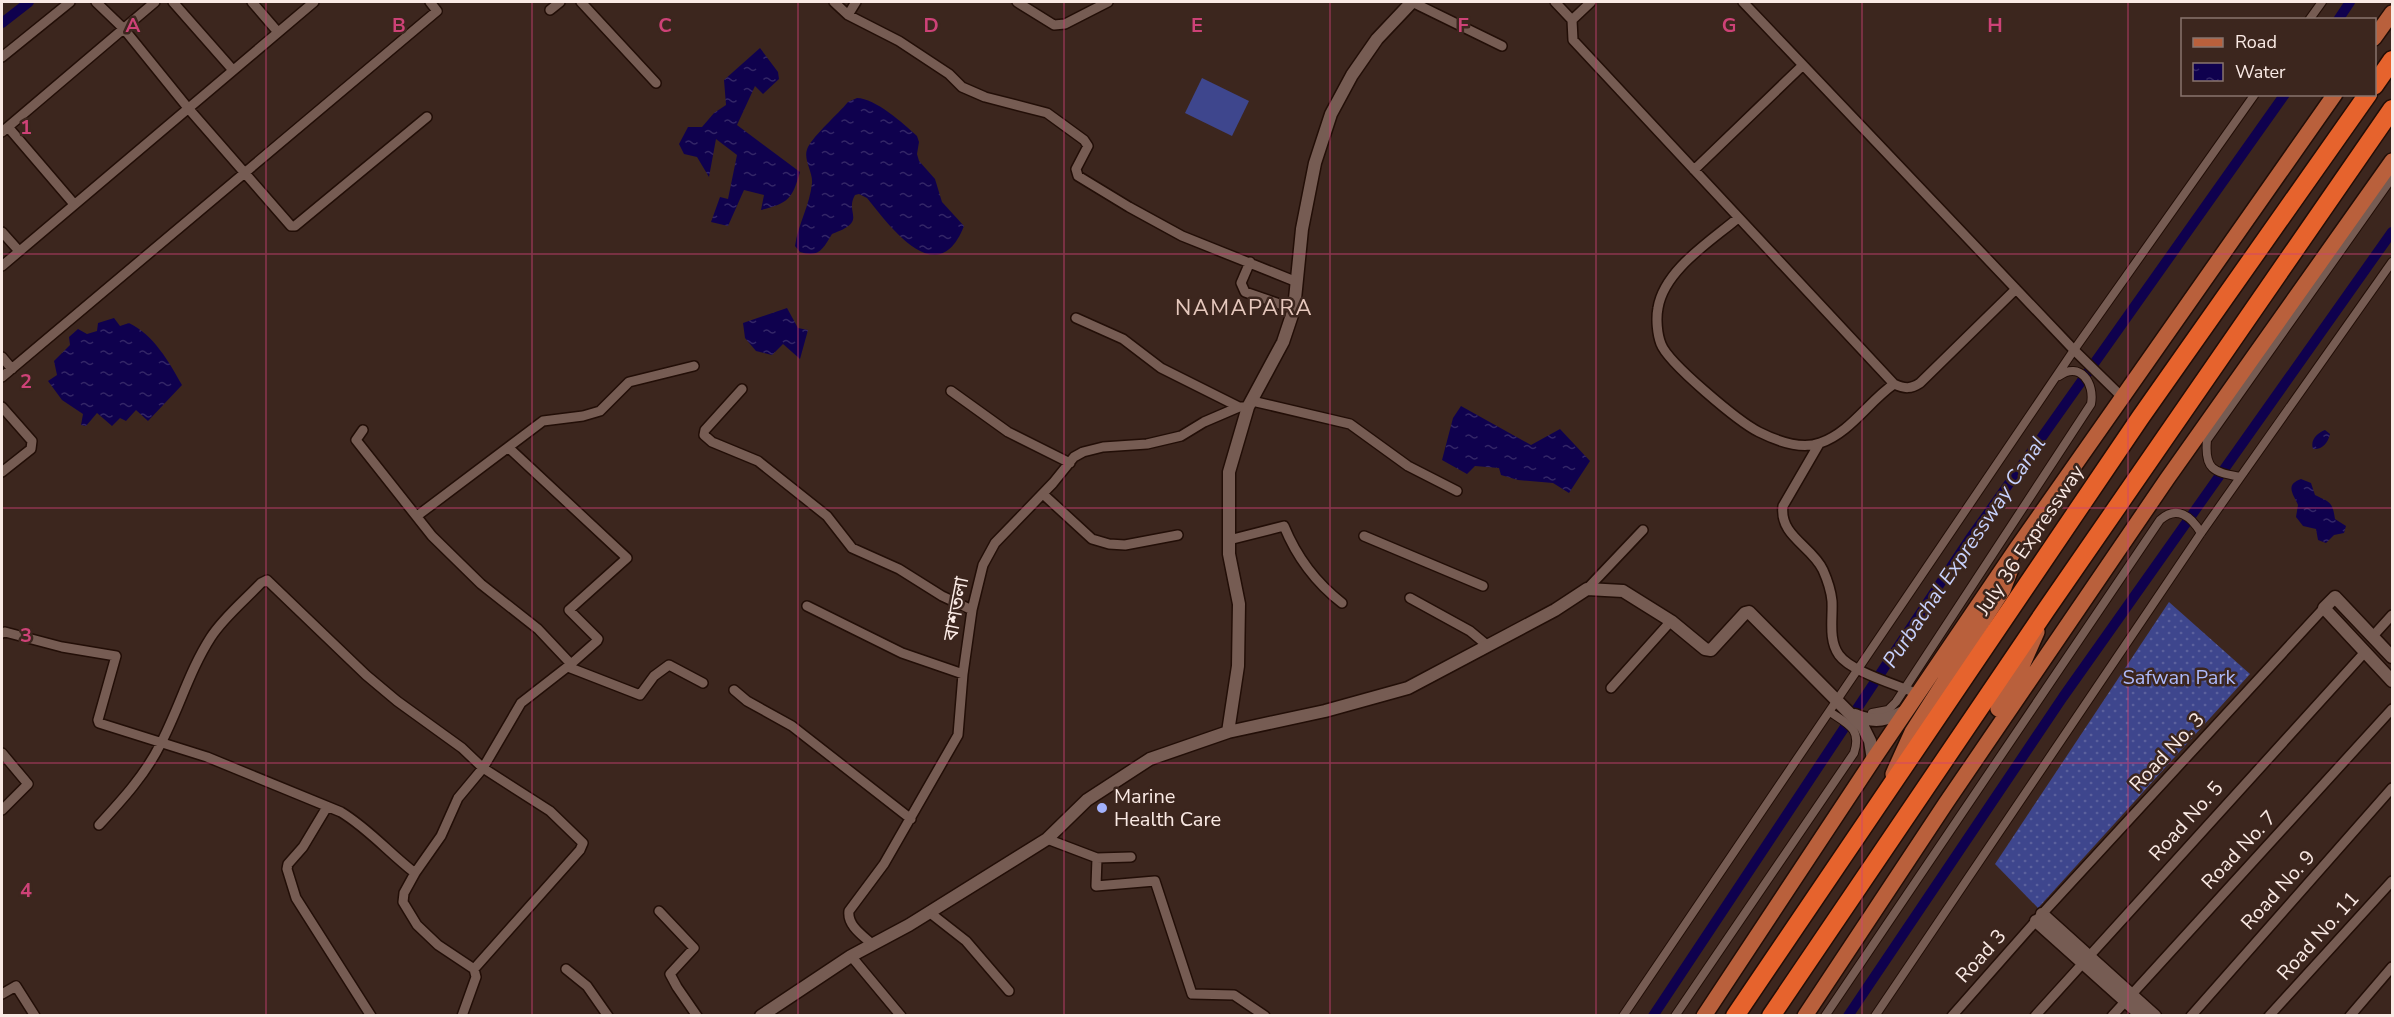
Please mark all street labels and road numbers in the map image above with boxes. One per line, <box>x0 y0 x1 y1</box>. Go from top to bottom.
street label: July 36 Expressway <box>1969 459 2091 621</box>
street label: বাশতলা <box>936 574 976 644</box>
street label: Road No. 3 <box>2123 707 2211 797</box>
street label: Road No. 5 <box>2143 775 2229 867</box>
street label: Road No. 7 <box>2195 805 2283 895</box>
street label: Road No. 9 <box>2235 844 2321 936</box>
street label: Road No. 11 <box>2271 886 2365 986</box>
street label: Road 3 <box>1950 923 2012 989</box>

